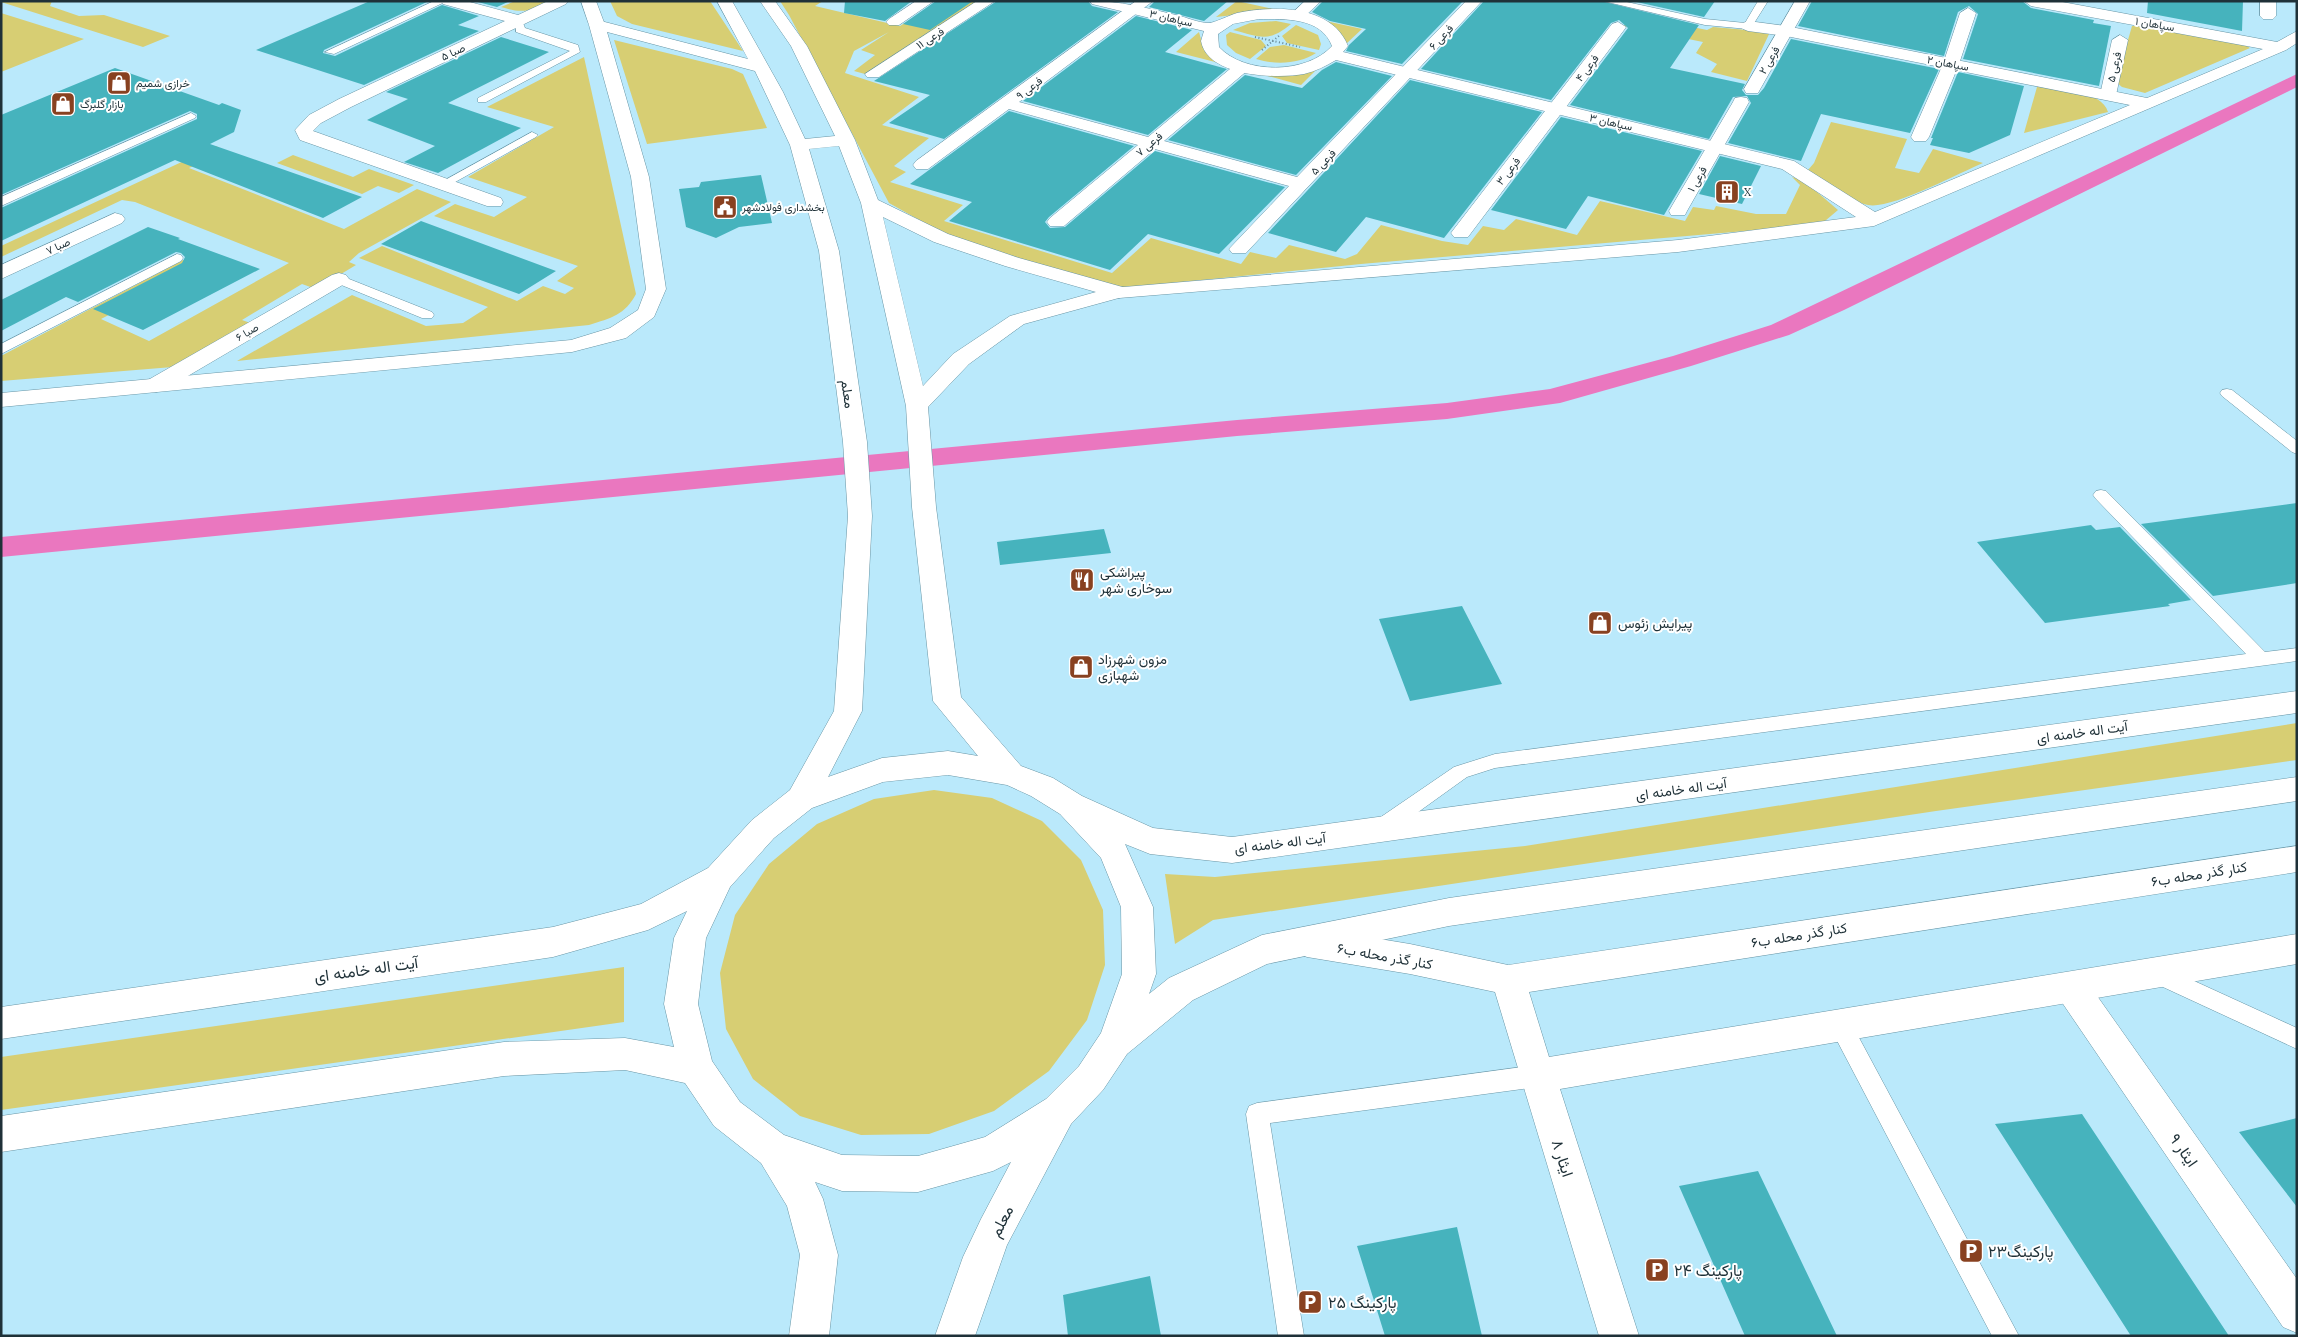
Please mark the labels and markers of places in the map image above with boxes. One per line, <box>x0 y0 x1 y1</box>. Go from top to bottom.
shop icon: خرازی شمیم <box>106 70 132 96</box>
place label: خرازی شمیم <box>136 76 190 91</box>
shop icon: بازار گلبرگ <box>50 91 76 117</box>
place label: بازار گلبرگ <box>80 97 123 111</box>
building icon: X <box>1714 179 1740 205</box>
place label: X <box>1744 185 1752 199</box>
public building icon: بخشداری فولادشهر <box>712 194 738 220</box>
place label: بخشداری فولادشهر <box>741 200 825 214</box>
place label: پیراشکی سوخاری شهر <box>1099 563 1172 597</box>
restaurant icon: پیراشکی سوخاری شهر <box>1069 567 1095 593</box>
shop icon: پیرایش زئوس <box>1587 610 1613 636</box>
place label: پیرایش زئوس <box>1618 614 1693 633</box>
place label: مزون شهرزاد شهبازی <box>1098 650 1167 684</box>
shop icon: مزون شهرزاد شهبازی <box>1068 654 1094 680</box>
parking icon: پارکینگ۲۳ <box>1958 1238 1984 1264</box>
place label: پارکینگ۲۳ <box>1988 1241 2053 1263</box>
parking icon: پارکینگ ۲۴ <box>1644 1257 1670 1283</box>
place label: پارکینگ ۲۴ <box>1674 1260 1742 1282</box>
parking icon: پارکینگ ۲۵ <box>1297 1289 1323 1315</box>
place label: پارکینگ ۲۵ <box>1328 1292 1397 1314</box>

